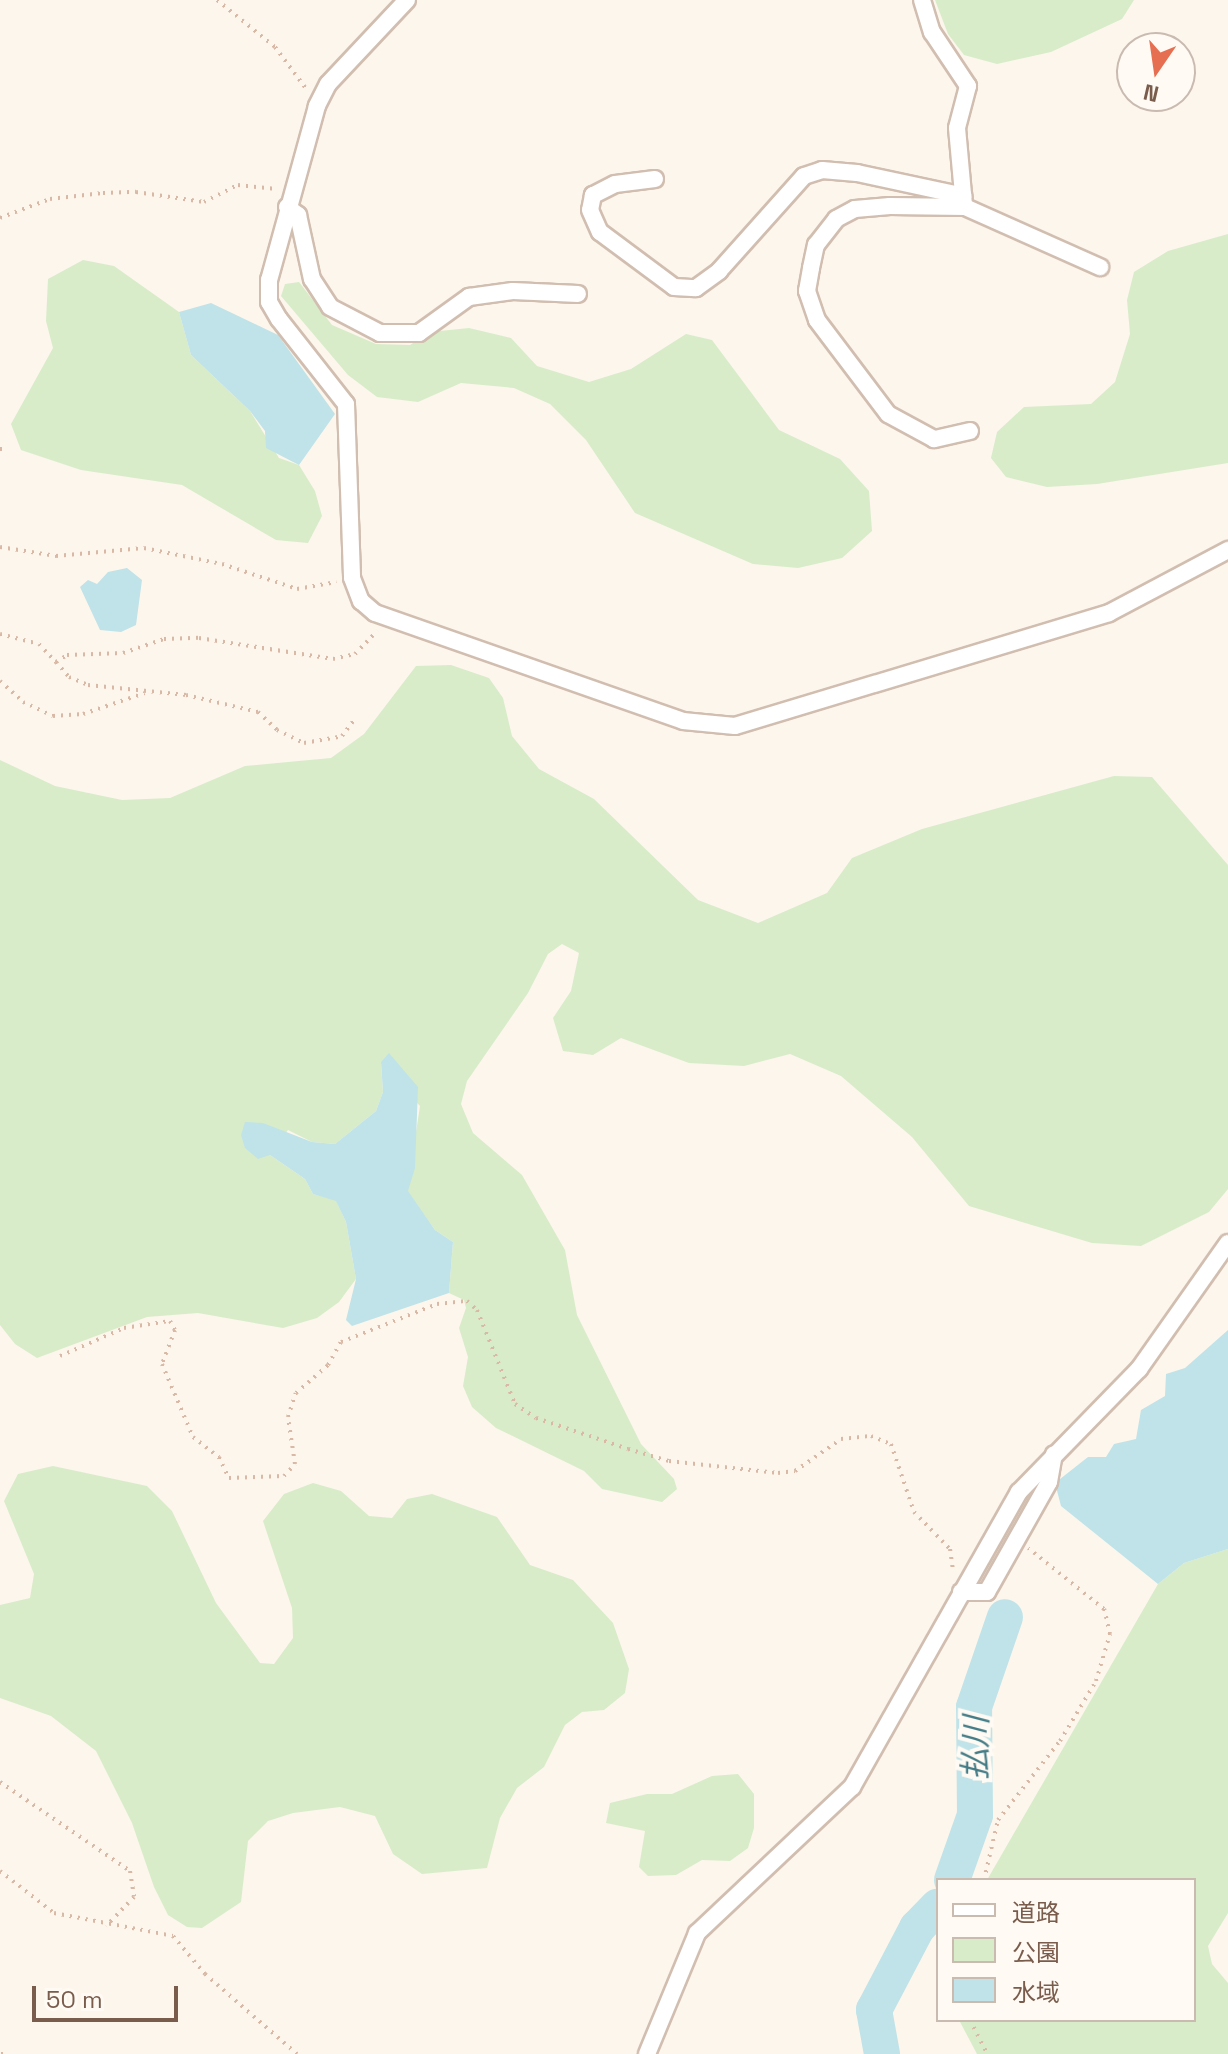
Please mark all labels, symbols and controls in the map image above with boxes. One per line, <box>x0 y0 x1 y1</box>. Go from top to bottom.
north arrow <box>1116 32 1196 112</box>
text: N <box>1141 78 1161 109</box>
water label: 払川 <box>956 1716 996 1780</box>
legend <box>936 1878 1196 2022</box>
text: 道路 <box>1012 1897 1060 1928</box>
text: 公園 <box>1012 1937 1060 1968</box>
scale bar <box>36 1970 182 2020</box>
text: 水域 <box>1012 1977 1060 2008</box>
text: 50 m <box>46 1984 103 2015</box>

